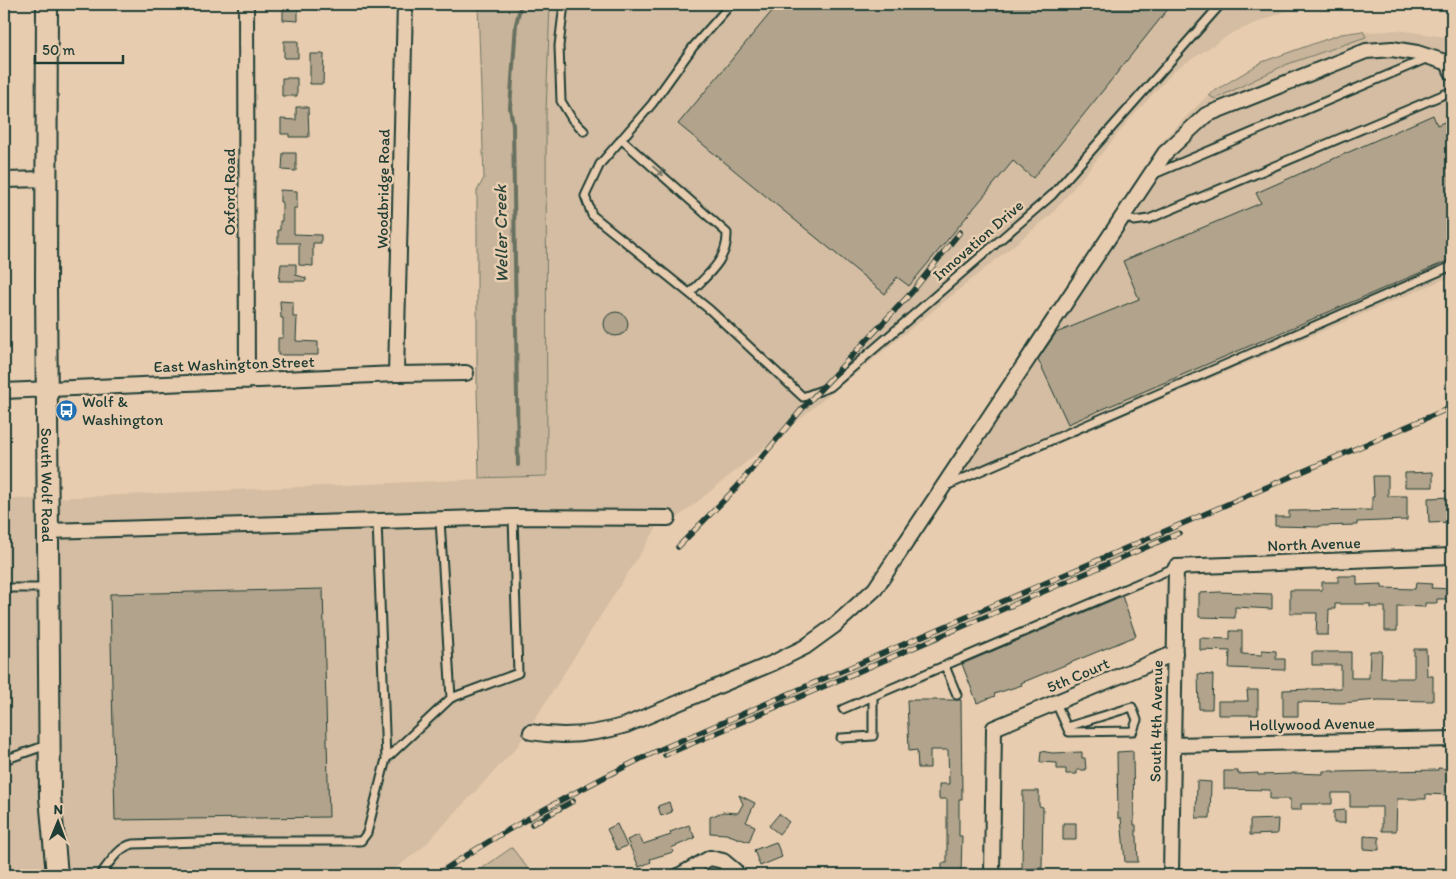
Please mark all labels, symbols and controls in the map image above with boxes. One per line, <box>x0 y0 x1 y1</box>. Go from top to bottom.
scale bar <box>35 32 122 64</box>
text: 50 m <box>42 41 75 59</box>
street label: Woodbridge Road <box>372 129 394 249</box>
street label: Oxford Road <box>220 148 239 236</box>
one-way arrow <box>651 165 663 177</box>
water label: Weller Creek <box>489 183 513 283</box>
street label: Innovation Drive <box>929 195 1027 284</box>
street label: East Washington Street <box>153 352 315 376</box>
place label: Wolf & Washington <box>82 392 163 429</box>
bus stop icon: Wolf & Washington <box>54 398 78 422</box>
street label: South Wolf Road <box>38 428 58 543</box>
street label: North Avenue <box>1267 533 1361 555</box>
street label: 5th Court <box>1044 653 1112 697</box>
street label: South 4th Avenue <box>1145 659 1167 782</box>
street label: Hollywood Avenue <box>1249 713 1375 735</box>
north arrow <box>32 796 82 846</box>
text: N <box>53 801 63 818</box>

